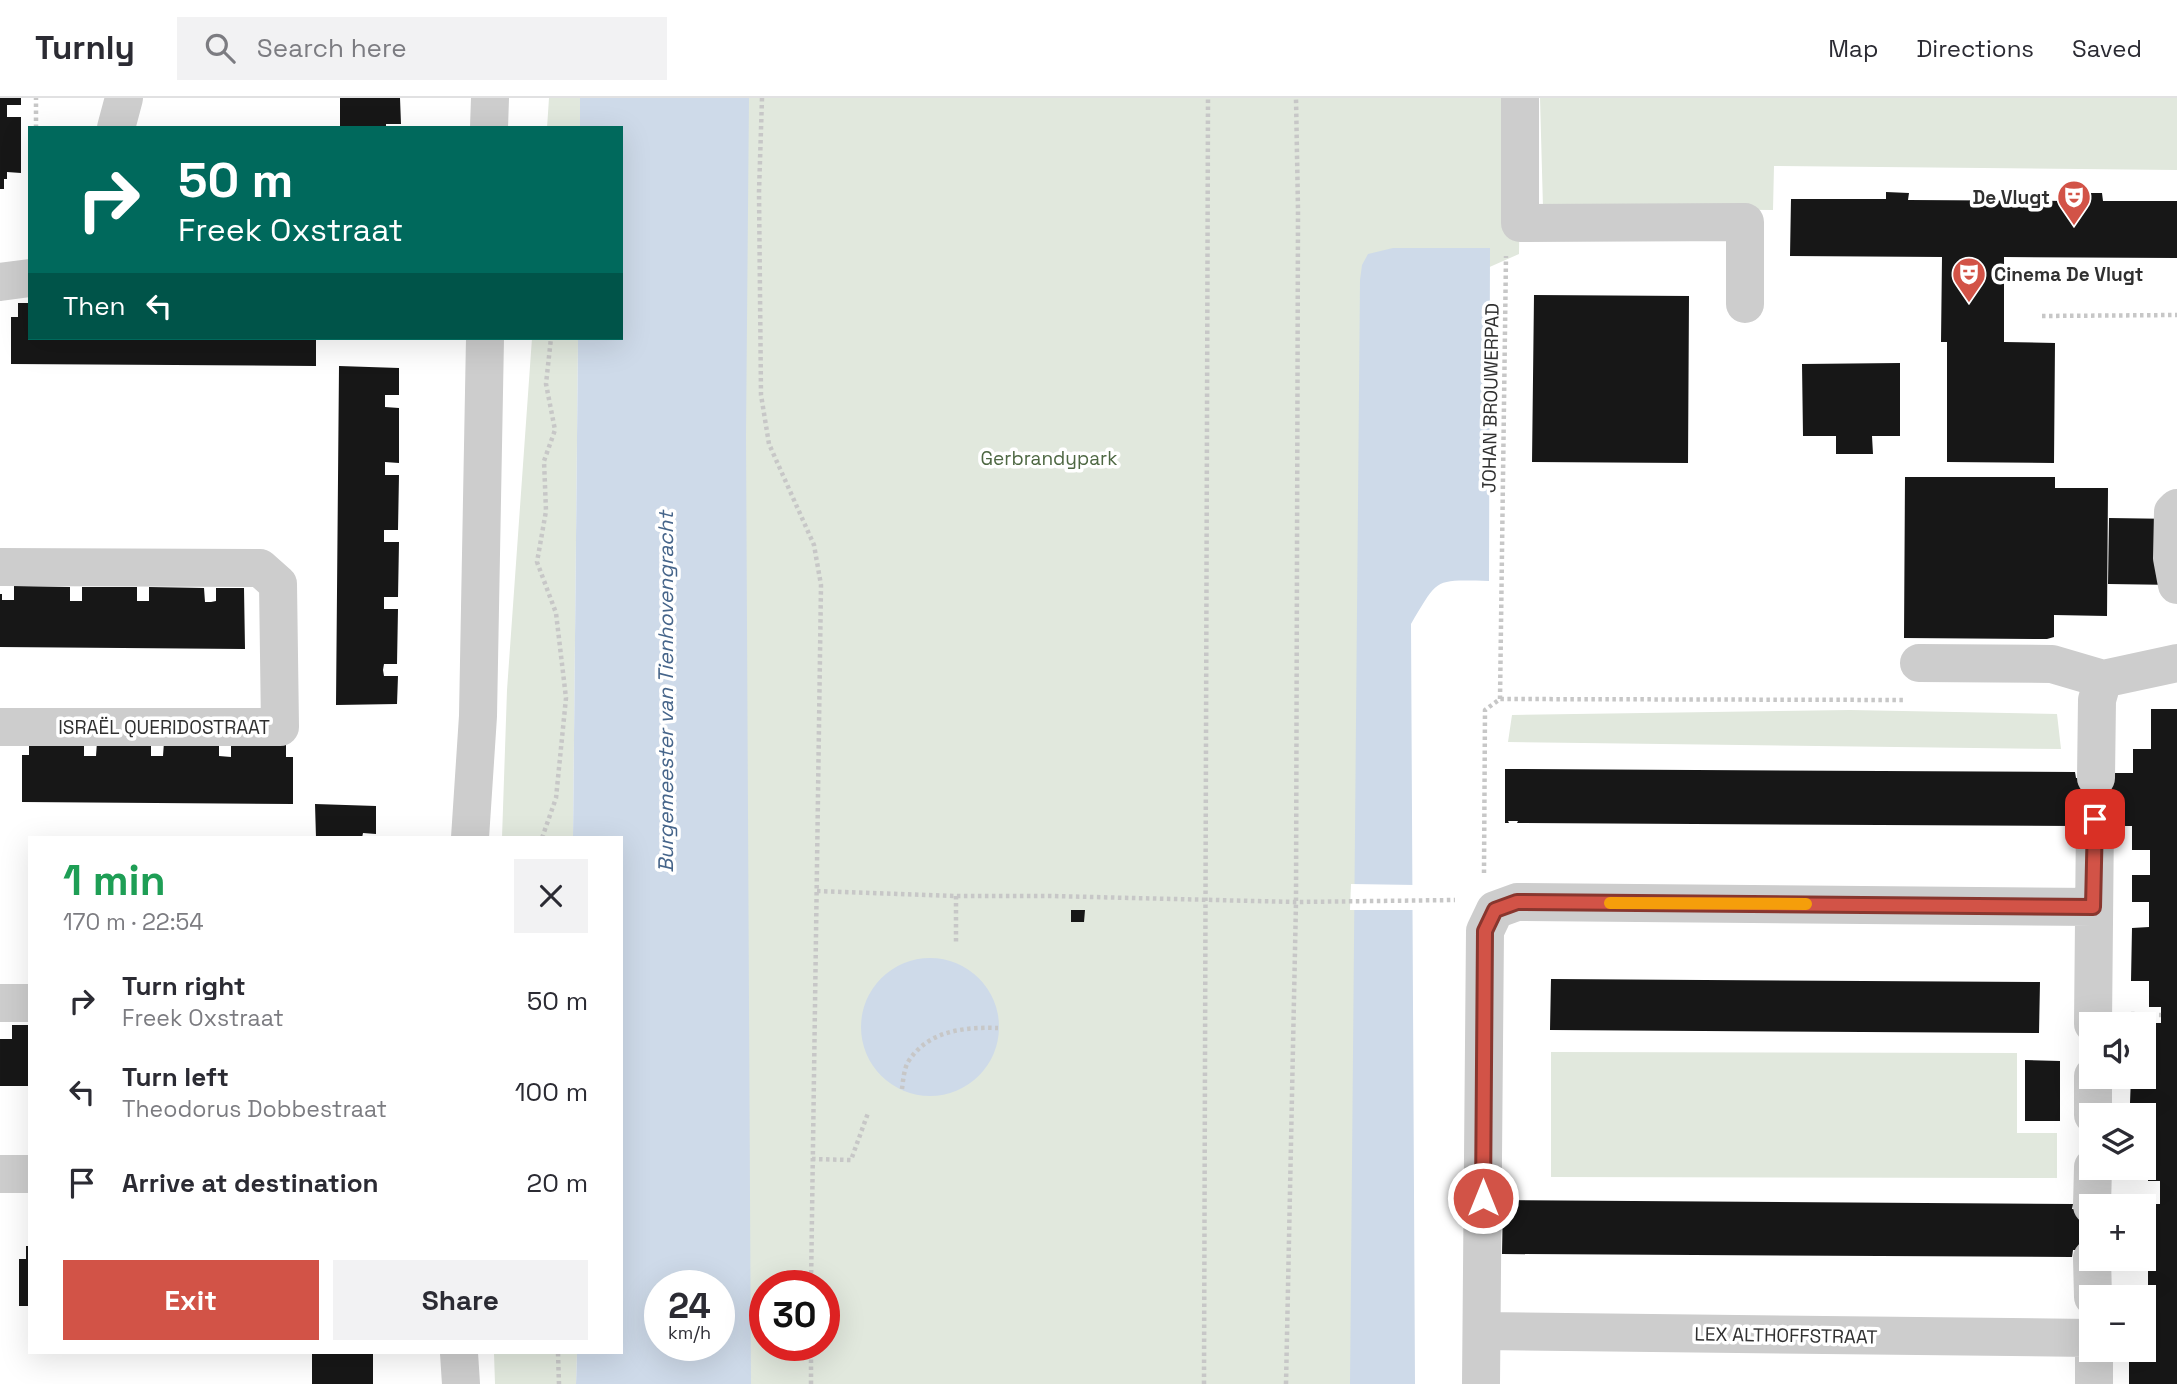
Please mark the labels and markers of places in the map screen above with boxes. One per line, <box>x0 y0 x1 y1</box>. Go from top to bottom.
theatre icon: De Vlugt <box>2055 178 2093 227</box>
place label: De Vlugt <box>1972 185 2050 210</box>
theatre icon: Cinema De Vlugt <box>1950 255 1988 304</box>
place label: Cinema De Vlugt <box>1994 262 2144 287</box>
pin <box>2065 789 2125 849</box>

